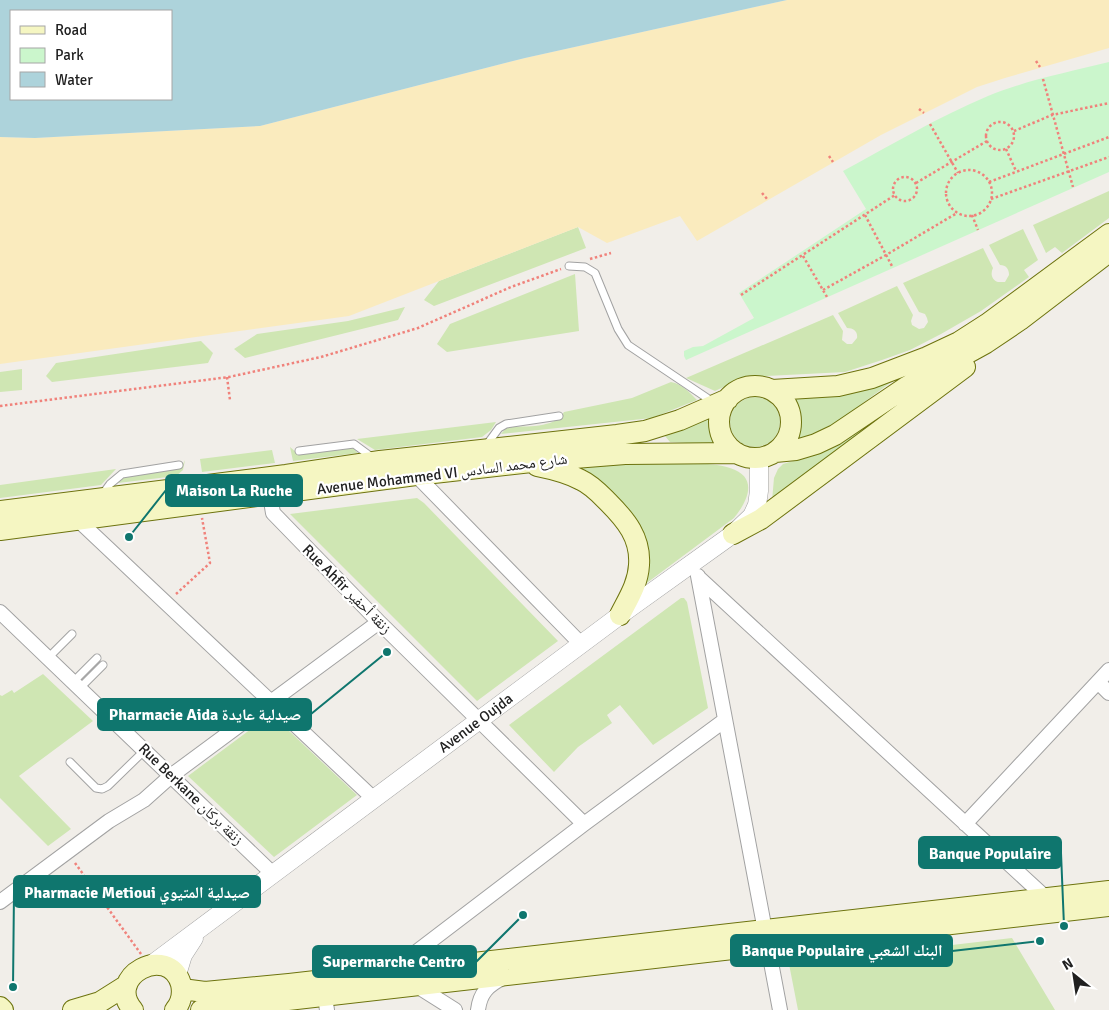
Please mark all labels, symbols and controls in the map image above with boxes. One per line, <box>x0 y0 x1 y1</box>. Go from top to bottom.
legend <box>10 10 172 100</box>
text: Road <box>55 21 87 39</box>
text: Park <box>55 46 84 64</box>
text: Water <box>55 71 93 89</box>
street label: Avenue Mohammed VI شارع محمد السادس <box>316 450 568 499</box>
callout: Maison La Ruche <box>166 475 302 506</box>
text: Maison La Ruche <box>176 481 292 501</box>
street label: Rue Ahfir زنقة أحفير <box>299 541 395 637</box>
street label: Avenue Oujda <box>435 689 516 756</box>
callout: Pharmacie Aida صيدلية عايدة <box>98 699 311 730</box>
text: Pharmacie Aida صيدلية عايدة <box>109 705 301 725</box>
street label: Rue Berkane زنقة بركان <box>134 739 247 850</box>
callout: Banque Populaire <box>919 837 1061 868</box>
text: Banque Populaire <box>929 844 1051 864</box>
callout: Pharmacie Metioui صيدلية المتيوي <box>14 876 260 907</box>
text: Pharmacie Metioui صيدلية المتيوي <box>24 883 250 905</box>
callout: Banque Populaire البنك الشعبي <box>731 935 952 966</box>
text: Banque Populaire البنك الشعبي <box>742 941 942 963</box>
callout: Supermarche Centro <box>313 946 476 977</box>
north arrow <box>1049 950 1099 1000</box>
text: Supermarche Centro <box>323 952 465 972</box>
text: N <box>1059 954 1076 974</box>

